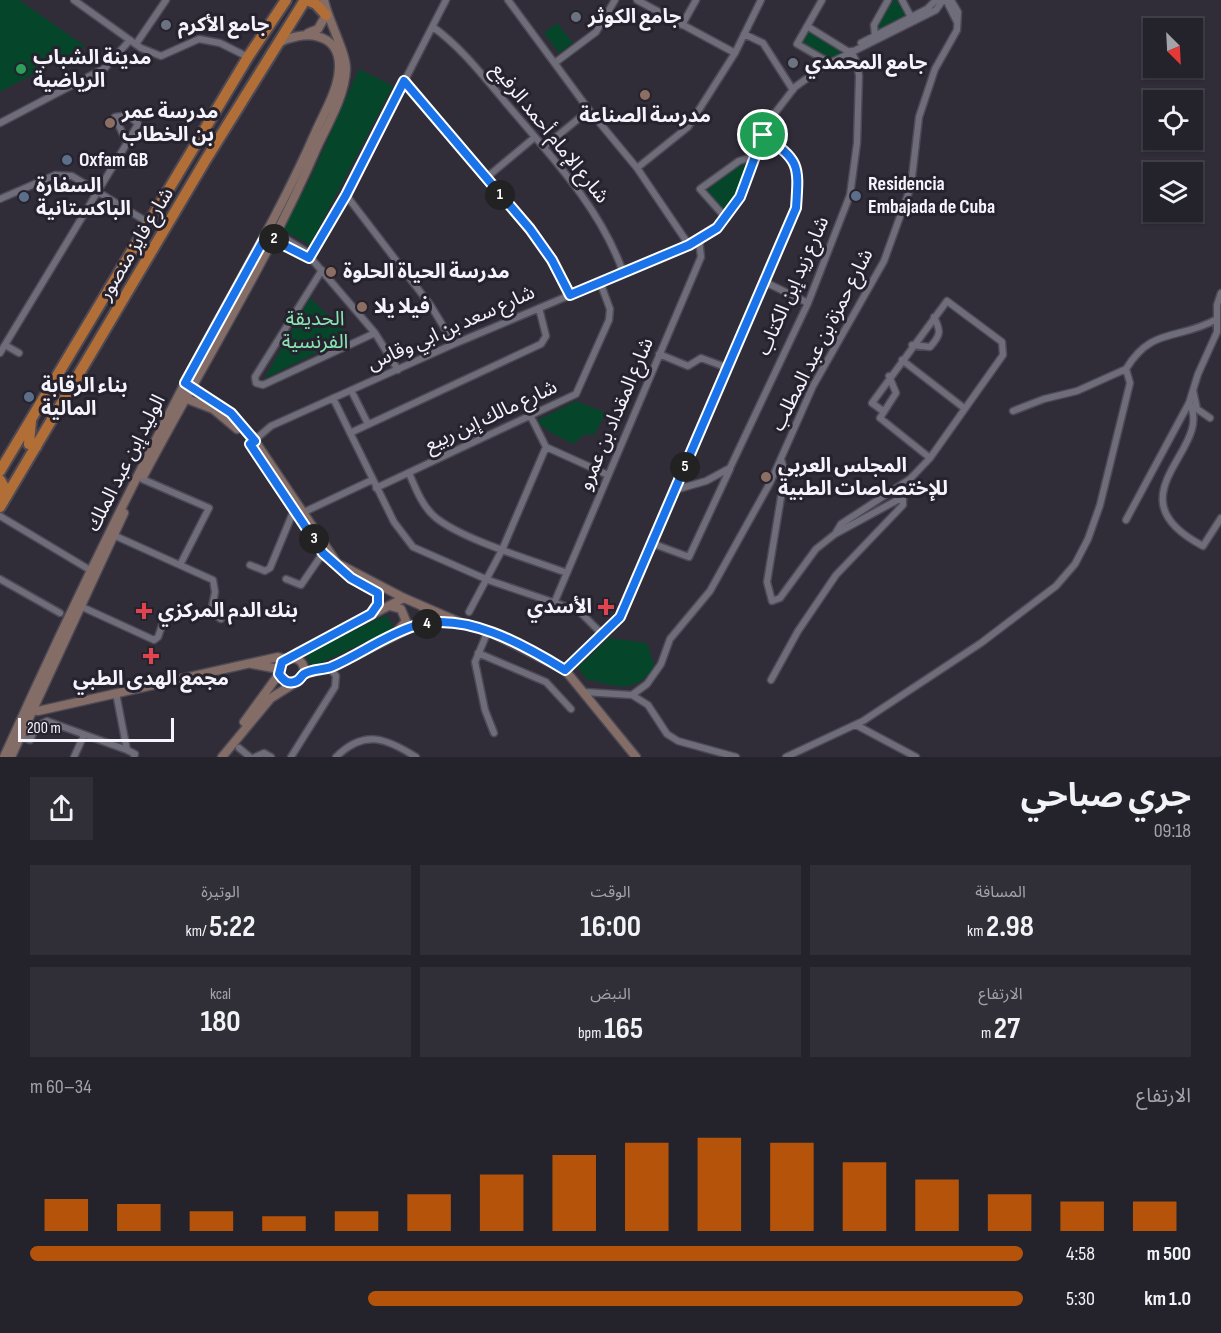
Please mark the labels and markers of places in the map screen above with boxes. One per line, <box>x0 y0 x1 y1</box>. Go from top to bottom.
place label: جامع الكوثر <box>587 5 682 31</box>
marker: جامع الكوثر <box>569 10 583 24</box>
place label: جامع الأكرم <box>178 13 270 39</box>
marker: جامع الأكرم <box>159 18 173 32</box>
place label: مدينة الشباب الرياضية <box>33 46 151 93</box>
place label: جامع المحمدي <box>805 51 928 79</box>
marker: جامع المحمدي <box>786 56 800 70</box>
marker: مدينة الشباب الرياضية <box>14 62 28 76</box>
marker: مدرسة الصناعة <box>638 88 652 102</box>
place label: مدرسة عمر بن الخطاب <box>121 100 219 147</box>
place label: مدرسة الصناعة <box>579 104 711 128</box>
pin <box>737 109 788 160</box>
marker: مدرسة عمر بن الخطاب <box>103 116 117 130</box>
place label: Oxfam GB <box>79 148 148 172</box>
marker: Oxfam GB <box>60 153 74 167</box>
place label: Residencia Embajada de Cuba <box>868 172 995 219</box>
place label: السفارة الباكستانية <box>36 174 131 221</box>
pin: 1 <box>485 180 515 210</box>
marker: Residencia Embajada de Cuba <box>849 189 863 203</box>
marker: السفارة الباكستانية <box>17 190 31 204</box>
pin: 2 <box>259 224 289 254</box>
place label: مدرسة الحياة الحلوة <box>343 260 510 284</box>
marker: مدرسة الحياة الحلوة <box>324 265 338 279</box>
place label: فيلا يلا <box>374 295 430 319</box>
marker: فيلا يلا <box>355 300 369 314</box>
place label: بناء الرقابة المالية <box>41 374 128 421</box>
marker: بناء الرقابة المالية <box>22 390 36 404</box>
pin: 5 <box>670 452 700 482</box>
place label: المجلس العربي للإختصاصات الطبية <box>778 454 948 502</box>
marker: المجلس العربي للإختصاصات الطبية <box>759 470 773 484</box>
pin: 3 <box>299 524 329 554</box>
place label: الأسدي <box>527 595 592 623</box>
marker: الأسدي <box>597 598 615 616</box>
place label: بنك الدم المركزي <box>158 599 298 627</box>
marker: بنك الدم المركزي <box>135 602 153 620</box>
pin: 4 <box>412 609 442 639</box>
marker: مجمع الهدى الطبي <box>142 647 160 665</box>
place label: مجمع الهدى الطبي <box>73 667 229 695</box>

